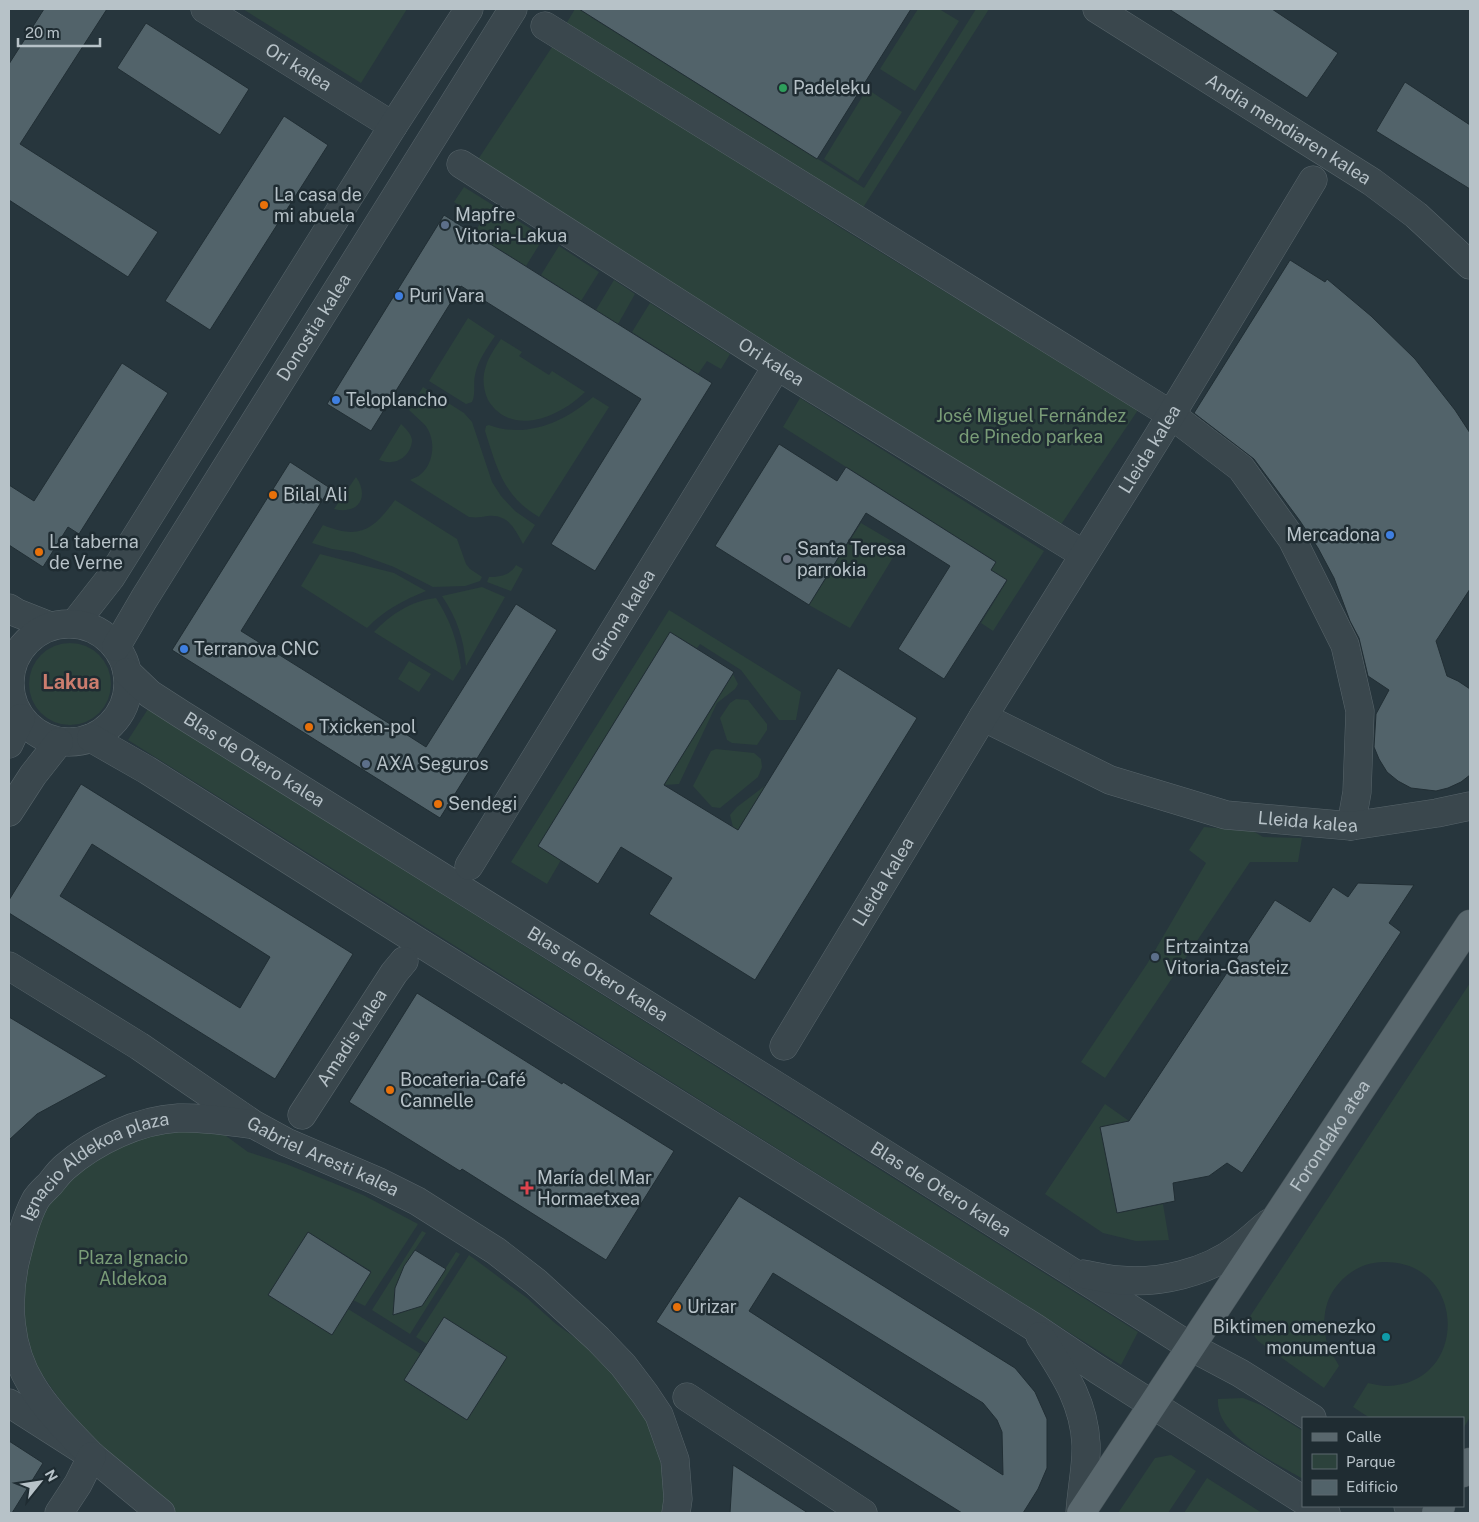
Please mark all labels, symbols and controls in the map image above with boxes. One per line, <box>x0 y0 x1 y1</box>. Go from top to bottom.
scale bar <box>18 15 100 47</box>
text: 20 m <box>25 24 60 41</box>
street label: Ori kalea <box>262 38 336 95</box>
street label: Andia mendiaren kalea <box>1202 69 1375 189</box>
place label: Padeleku <box>793 77 871 98</box>
marker: Padeleku <box>777 82 789 94</box>
place label: La casa de mi abuela <box>274 184 362 226</box>
marker: La casa de mi abuela <box>258 199 270 211</box>
place label: Mapfre Vitoria-Lakua <box>455 204 567 246</box>
marker: Mapfre Vitoria-Lakua <box>439 219 451 231</box>
street label: Donostia kalea <box>272 269 355 385</box>
place label: Puri Vara <box>409 285 484 306</box>
marker: Puri Vara <box>393 290 405 302</box>
street label: Ori kalea <box>735 333 808 390</box>
place label: Teloplancho <box>346 389 447 410</box>
marker: Teloplancho <box>330 394 342 406</box>
street label: Lleida kalea <box>1114 401 1185 497</box>
park label: José Miguel Fernández de Pinedo parkea <box>936 405 1126 447</box>
place label: Bilal Ali <box>283 484 347 505</box>
marker: Bilal Ali <box>267 489 279 501</box>
place label: Mercadona <box>1286 524 1380 545</box>
marker: Mercadona <box>1384 529 1396 541</box>
place label: La taberna de Verne <box>49 531 139 573</box>
place label: Santa Teresa parrokia <box>797 538 906 580</box>
marker: La taberna de Verne <box>33 546 45 558</box>
marker: Santa Teresa parrokia <box>781 553 793 565</box>
street label: Girona kalea <box>586 565 659 665</box>
place label: Terranova CNC <box>194 638 319 659</box>
marker: Terranova CNC <box>178 643 190 655</box>
district label: Lakua <box>42 670 100 694</box>
street label: Blas de Otero kalea <box>180 707 329 811</box>
place label: Txicken-pol <box>319 716 417 737</box>
marker: Txicken-pol <box>303 721 315 733</box>
place label: AXA Seguros <box>376 753 489 774</box>
marker: AXA Seguros <box>360 758 372 770</box>
place label: Sendegi <box>448 793 517 814</box>
marker: Sendegi <box>432 798 444 810</box>
street label: Lleida kalea <box>1257 807 1359 836</box>
street label: Lleida kalea <box>848 833 918 930</box>
street label: Blas de Otero kalea <box>524 922 672 1026</box>
place label: Ertzaintza Vitoria-Gasteiz <box>1165 936 1289 978</box>
marker: Ertzaintza Vitoria-Gasteiz <box>1149 951 1161 963</box>
street label: Amadis kalea <box>312 985 391 1090</box>
place label: Bocateria-Café Cannelle <box>400 1069 526 1111</box>
street label: Forondako atea <box>1285 1076 1374 1195</box>
marker: Bocateria-Café Cannelle <box>384 1084 396 1096</box>
street label: Ignacio Aldekoa plaza <box>16 1108 170 1224</box>
street label: Gabriel Aresti kalea <box>244 1112 403 1200</box>
street label: Blas de Otero kalea <box>867 1137 1015 1241</box>
place label: María del Mar Hormaetxea <box>537 1167 652 1209</box>
marker: María del Mar Hormaetxea <box>521 1182 533 1194</box>
park label: Plaza Ignacio Aldekoa <box>78 1247 188 1289</box>
place label: Urizar <box>687 1296 737 1317</box>
marker: Urizar <box>671 1301 683 1313</box>
place label: Biktimen omenezko monumentua <box>1213 1316 1376 1358</box>
marker: Biktimen omenezko monumentua <box>1380 1331 1392 1343</box>
legend <box>1302 1417 1464 1507</box>
text: Calle <box>1346 1428 1382 1445</box>
text: Parque <box>1346 1453 1396 1470</box>
north arrow <box>15 1457 65 1507</box>
text: N <box>42 1467 61 1484</box>
text: Edificio <box>1346 1478 1398 1495</box>

